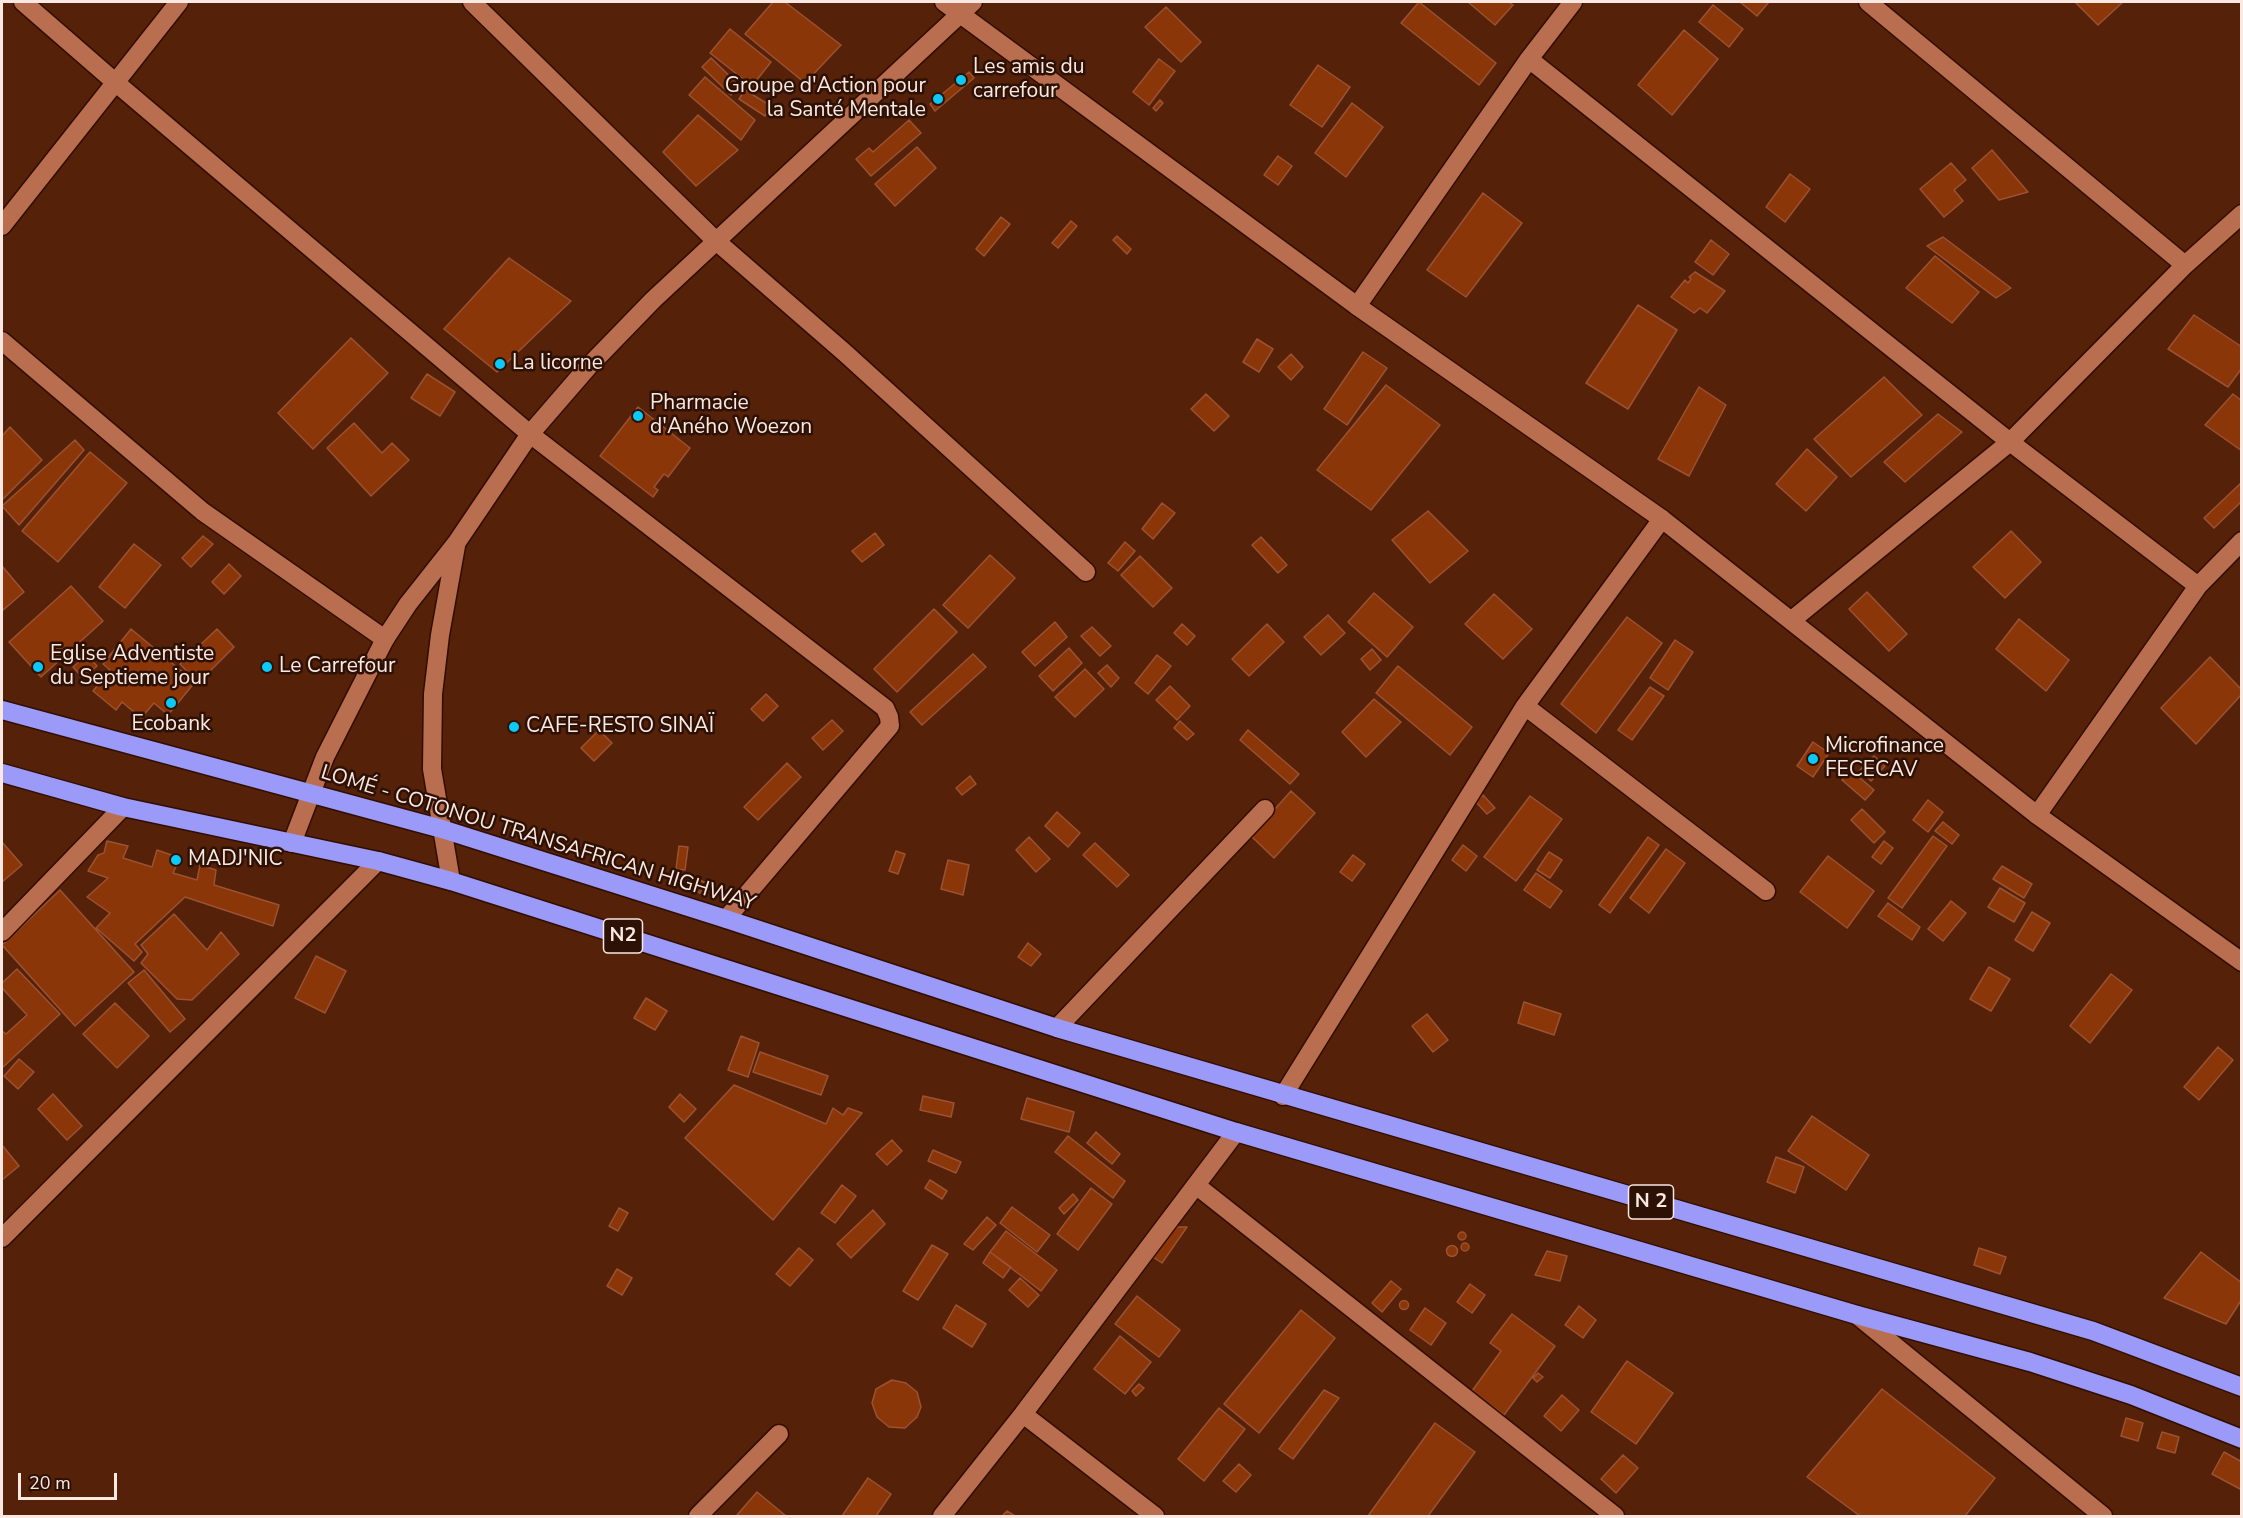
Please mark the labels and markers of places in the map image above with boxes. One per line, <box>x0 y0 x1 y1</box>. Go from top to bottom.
place label: Les amis du carrefour <box>973 55 1084 105</box>
marker: Les amis du carrefour <box>954 73 968 87</box>
place label: Groupe d'Action pour la Santé Mentale <box>725 74 926 124</box>
marker: Groupe d'Action pour la Santé Mentale <box>931 92 945 106</box>
place label: La licorne <box>512 351 603 377</box>
marker: La licorne <box>493 357 507 371</box>
place label: Pharmacie d'Aného Woezon <box>650 391 812 441</box>
marker: Pharmacie d'Aného Woezon <box>631 409 645 423</box>
place label: Eglise Adventiste du Septieme jour <box>50 642 214 692</box>
place label: Le Carrefour <box>279 654 396 680</box>
marker: Eglise Adventiste du Septieme jour <box>31 660 45 674</box>
marker: Le Carrefour <box>260 660 274 674</box>
marker: Ecobank <box>164 696 178 710</box>
place label: Ecobank <box>131 712 211 738</box>
place label: CAFE-RESTO SINAÏ <box>526 714 714 740</box>
marker: CAFE-RESTO SINAÏ <box>507 720 521 734</box>
place label: Microfinance FECECAV <box>1825 734 1944 784</box>
marker: Microfinance FECECAV <box>1806 752 1820 766</box>
place label: MADJ'NIC <box>188 847 283 873</box>
marker: MADJ'NIC <box>169 853 183 867</box>

